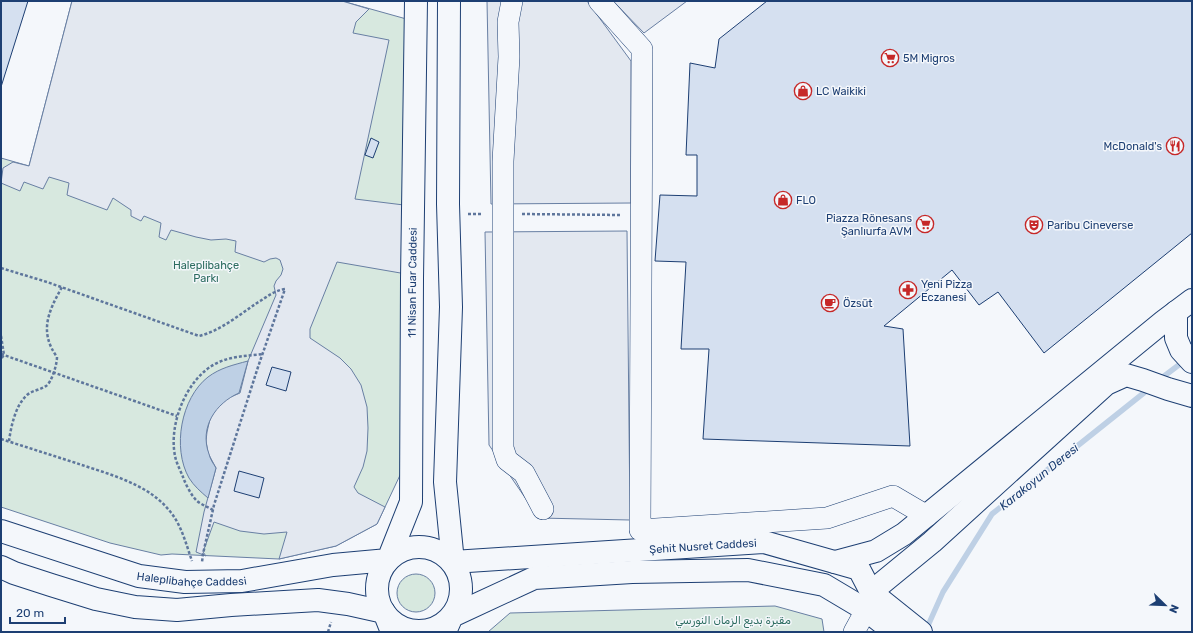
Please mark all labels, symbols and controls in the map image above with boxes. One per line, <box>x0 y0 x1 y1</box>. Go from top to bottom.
supermarket icon: 5M Migros <box>880 48 900 68</box>
place label: 5M Migros <box>903 52 955 65</box>
shop icon: LC Waikiki <box>793 81 813 101</box>
place label: LC Waikiki <box>816 85 866 98</box>
restaurant icon: McDonald's <box>1165 136 1185 156</box>
place label: McDonald's <box>1104 140 1162 153</box>
shop icon: FLO <box>773 190 793 210</box>
place label: FLO <box>796 194 816 207</box>
place label: Piazza Rönesans Şanlıurfa AVM <box>826 212 912 238</box>
supermarket icon: Piazza Rönesans Şanlıurfa AVM <box>915 214 935 234</box>
theatre icon: Paribu Cineverse <box>1024 215 1044 235</box>
place label: Paribu Cineverse <box>1047 219 1133 232</box>
street label: 11 Nisan Fuar Caddesi <box>405 227 419 338</box>
park label: Haleplibahçe Parkı <box>173 259 239 285</box>
place label: Yeni Pizza Eczanesi <box>921 278 972 304</box>
pharmacy icon: Yeni Pizza Eczanesi <box>898 280 918 300</box>
cafe icon: Özsüt <box>820 293 840 313</box>
place label: Özsüt <box>843 297 873 310</box>
water label: Karakoyun Deresi <box>997 440 1082 513</box>
street label: Şehit Nusret Caddesi <box>649 536 757 556</box>
street label: Haleplibahçe Caddesi <box>136 569 247 589</box>
north arrow <box>1145 585 1185 625</box>
scale bar <box>10 599 65 625</box>
text: N <box>1166 603 1181 615</box>
text: 20 m <box>16 606 44 620</box>
park label: مقبرة بديع الزمان النورسي <box>675 614 791 629</box>

